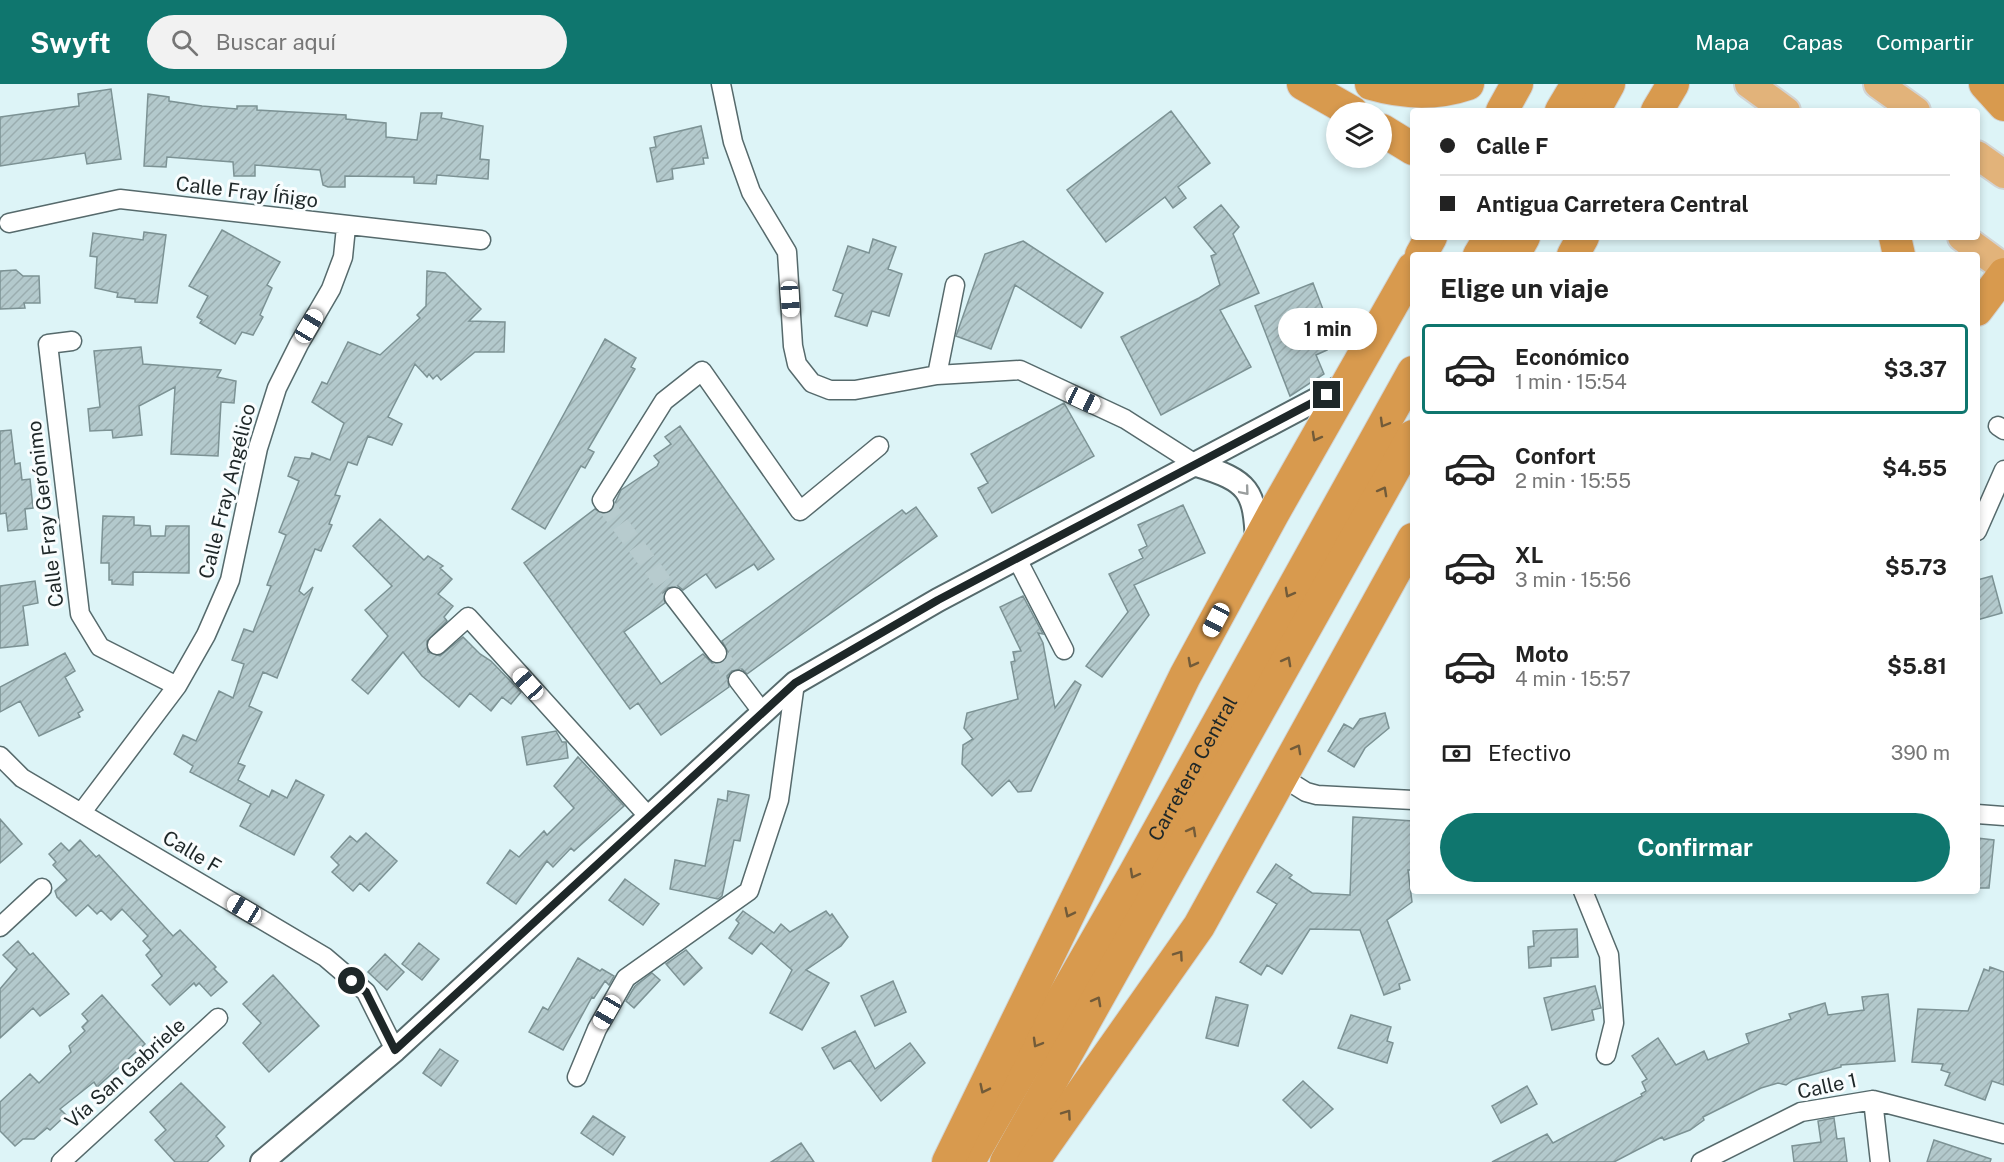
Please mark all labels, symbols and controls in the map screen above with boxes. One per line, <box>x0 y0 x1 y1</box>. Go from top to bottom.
search box <box>147 15 567 69</box>
text: Swyft <box>30 26 111 59</box>
icon: search <box>168 26 201 59</box>
text: Buscar aquí <box>216 29 336 55</box>
text: Mapa <box>1695 30 1749 55</box>
text: Capas <box>1782 30 1843 55</box>
text: Compartir <box>1876 30 1974 55</box>
map controls <box>1326 102 1392 168</box>
button: layers <box>1326 102 1392 168</box>
text: Calle F <box>1476 133 1549 159</box>
street label: Calle Fray Íñigo <box>174 170 320 213</box>
text: Antigua Carretera Central <box>1476 191 1749 217</box>
text: Elige un viaje <box>1440 272 1609 304</box>
car <box>780 280 800 318</box>
car <box>292 306 326 346</box>
callout: 1 min <box>1278 308 1376 350</box>
text: 1 min <box>1303 317 1352 341</box>
icon: car <box>1443 342 1497 396</box>
text: Económico <box>1515 344 1630 370</box>
text: $3.37 <box>1883 356 1947 382</box>
text: 1 min · 15:54 <box>1515 370 1627 394</box>
route end <box>1313 381 1340 408</box>
car <box>1063 384 1103 416</box>
street label: Calle Fray Angélico <box>194 401 260 581</box>
one-way arrow <box>1380 417 1391 427</box>
street label: Calle Fray Gerónimo <box>22 419 68 609</box>
one-way arrow <box>1312 430 1323 441</box>
icon: car <box>1443 441 1497 495</box>
text: Confort <box>1515 443 1596 469</box>
text: $4.55 <box>1882 455 1947 481</box>
text: 2 min · 15:55 <box>1515 469 1631 493</box>
one-way arrow <box>1238 484 1249 495</box>
one-way arrow <box>1375 487 1387 497</box>
icon: car <box>1443 540 1497 594</box>
text: XL <box>1515 542 1543 568</box>
text: $5.73 <box>1885 554 1947 580</box>
text: 3 min · 15:56 <box>1515 568 1631 592</box>
one-way arrow <box>1285 587 1296 597</box>
car <box>1200 600 1232 640</box>
icon: car <box>1443 639 1497 693</box>
text: Moto <box>1515 641 1569 667</box>
text: $5.81 <box>1887 653 1947 679</box>
one-way arrow <box>1188 657 1199 667</box>
one-way arrow <box>1280 657 1291 667</box>
car <box>509 665 547 703</box>
text: 4 min · 15:57 <box>1515 667 1631 691</box>
street label: Carretera Central <box>1143 692 1242 845</box>
icon: cash <box>1440 737 1473 770</box>
text: Efectivo <box>1488 740 1571 766</box>
text: 390 m <box>1891 741 1950 765</box>
one-way arrow <box>1290 745 1301 756</box>
button: Confirmar <box>1440 813 1950 882</box>
street label: Calle F <box>158 825 226 879</box>
one-way arrow <box>1185 827 1196 837</box>
one-way arrow <box>1130 868 1141 878</box>
car <box>224 892 264 926</box>
one-way arrow <box>1065 907 1076 918</box>
one-way arrow <box>1172 950 1183 961</box>
route start <box>338 967 365 994</box>
car <box>590 992 624 1032</box>
one-way arrow <box>1090 997 1101 1007</box>
street label: Vía San Gabriele <box>60 1013 190 1133</box>
one-way arrow <box>1033 1037 1044 1047</box>
street label: Calle 1 <box>1795 1068 1859 1104</box>
one-way arrow <box>980 1082 991 1093</box>
one-way arrow <box>1060 1110 1071 1121</box>

